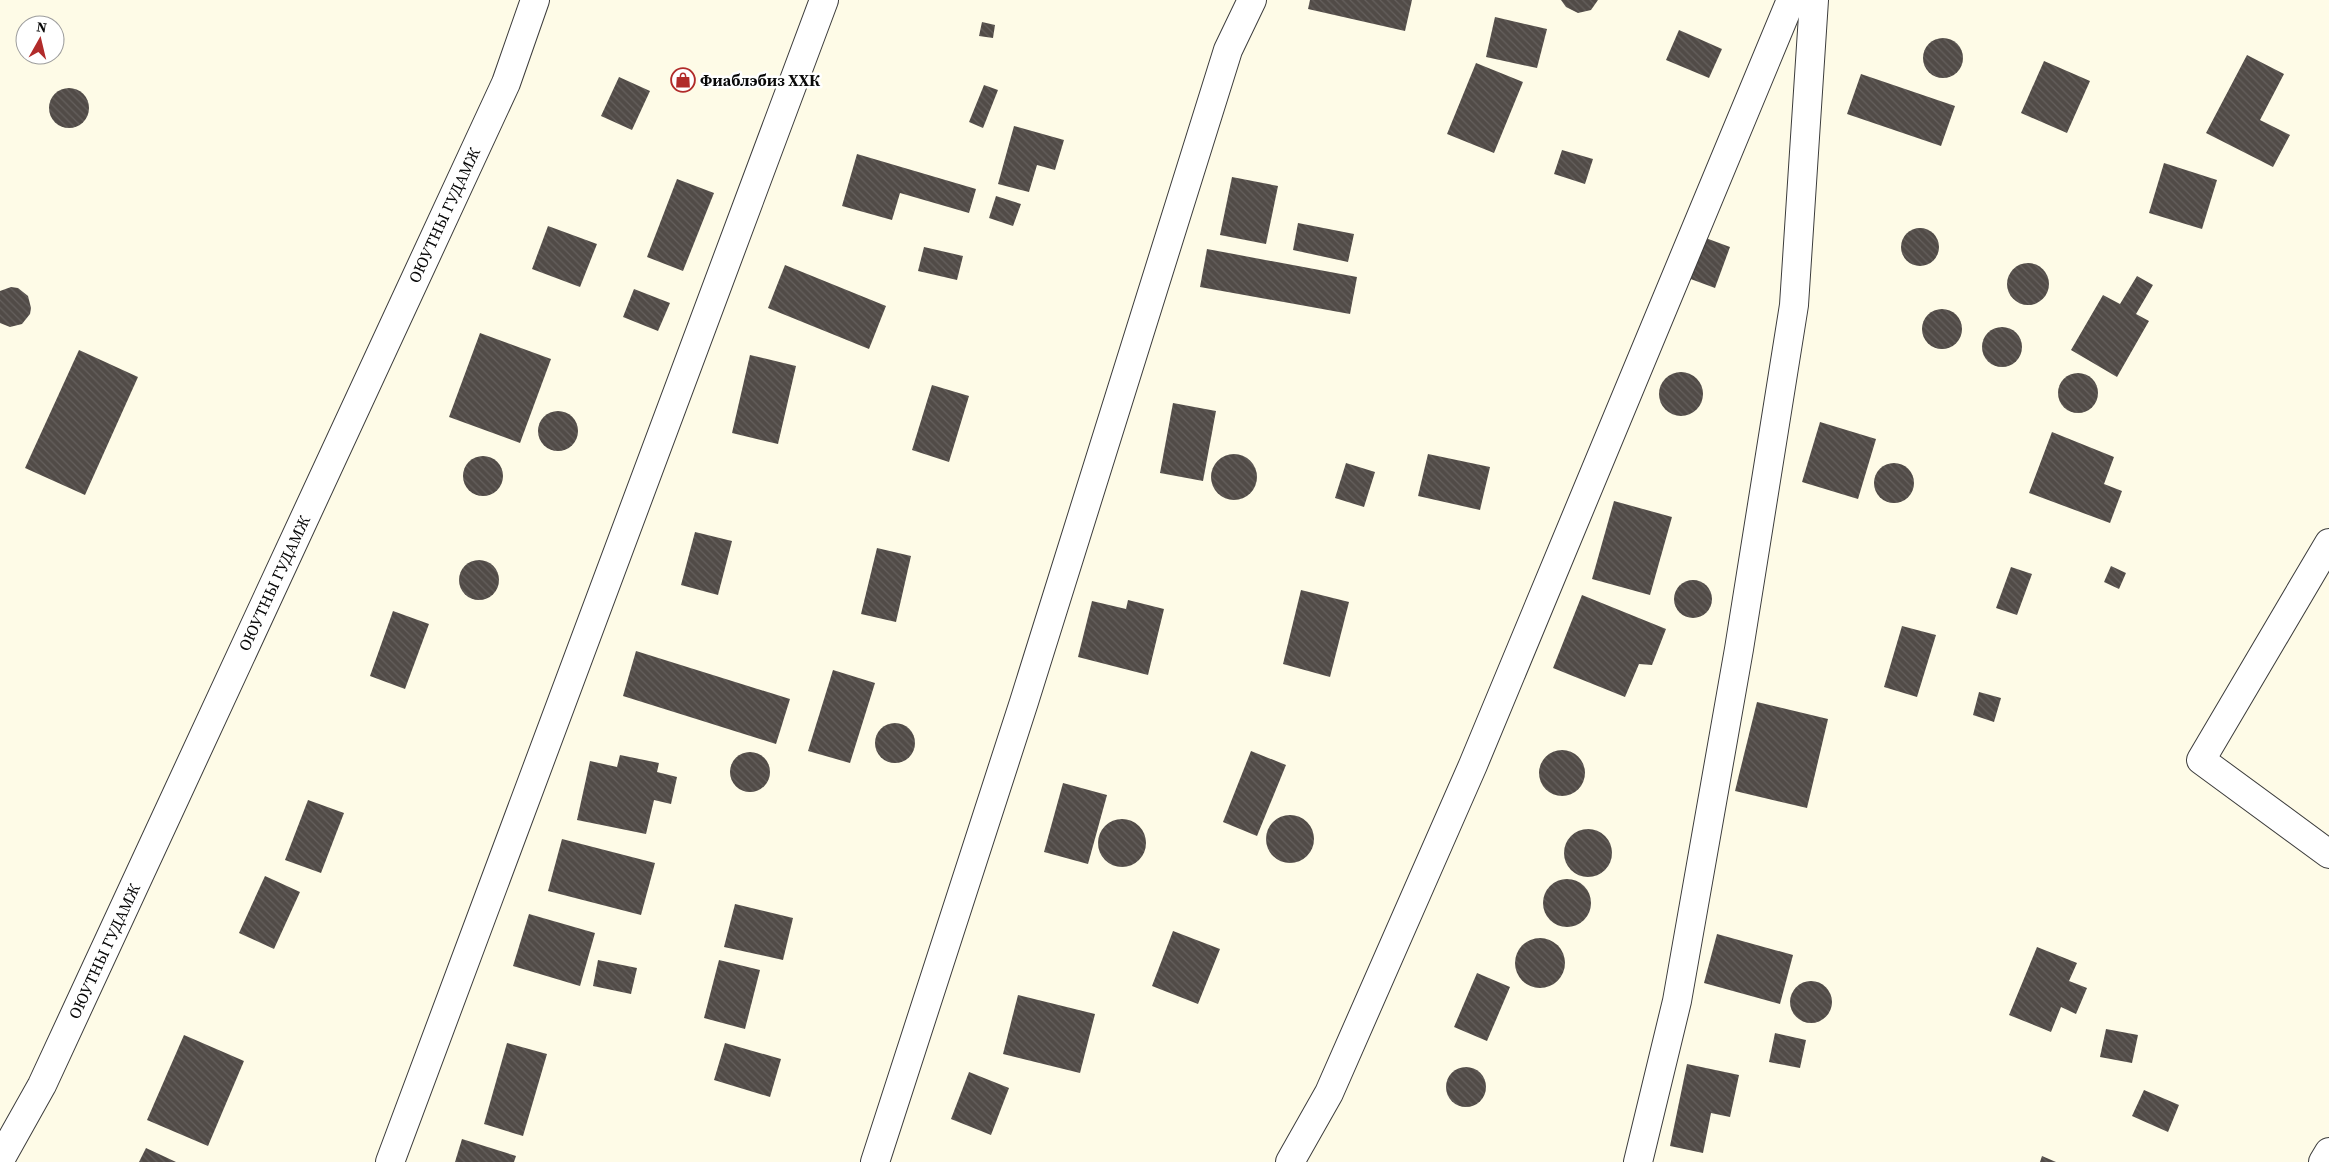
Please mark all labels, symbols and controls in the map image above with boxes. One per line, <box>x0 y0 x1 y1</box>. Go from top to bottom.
north arrow <box>15 15 65 65</box>
text: N <box>35 17 48 38</box>
shop icon: Фиаблэбиз ХХК <box>670 67 696 93</box>
place label: Фиаблэбиз ХХК <box>700 69 821 91</box>
street label: ОЮУТНЫ ГУДАМЖ <box>403 143 485 286</box>
street label: ОЮУТНЫ ГУДАМЖ <box>233 511 315 654</box>
street label: ОЮУТНЫ ГУДАМЖ <box>63 879 145 1022</box>

